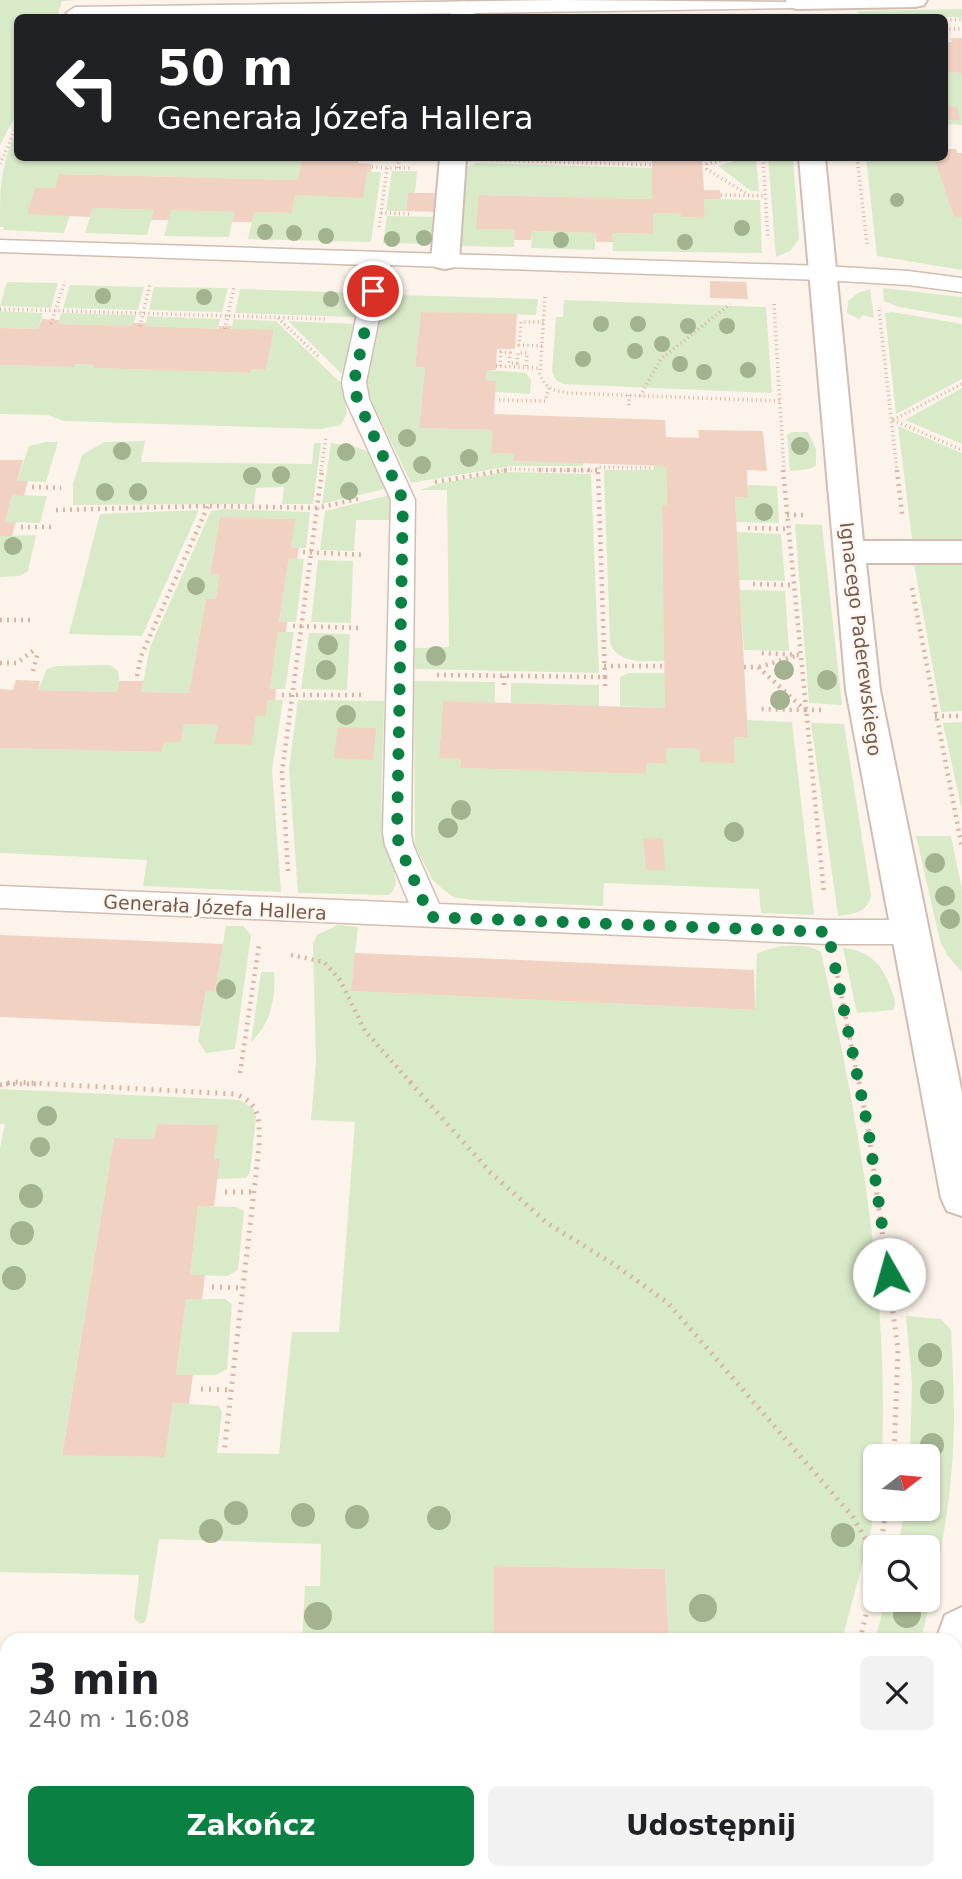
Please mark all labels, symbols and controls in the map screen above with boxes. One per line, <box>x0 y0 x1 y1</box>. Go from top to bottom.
text: 50 m <box>157 40 293 97</box>
icon: left <box>42 42 133 133</box>
text: Generała Józefa Hallera <box>157 99 534 137</box>
pin <box>343 261 403 321</box>
icon: arrive <box>354 272 392 310</box>
street label: Ignacego Paderewskiego <box>836 521 886 757</box>
street label: Generała Józefa Hallera <box>103 890 327 924</box>
position arrow <box>852 1237 926 1311</box>
north arrow <box>863 1444 940 1521</box>
map controls <box>863 1444 940 1612</box>
button: search <box>863 1535 940 1612</box>
text: 3 min <box>28 1655 160 1704</box>
button: close <box>860 1656 934 1730</box>
text: 240 m · 16:08 <box>28 1706 190 1732</box>
button: Zakończ <box>28 1786 474 1866</box>
button: Udostępnij <box>488 1786 934 1866</box>

